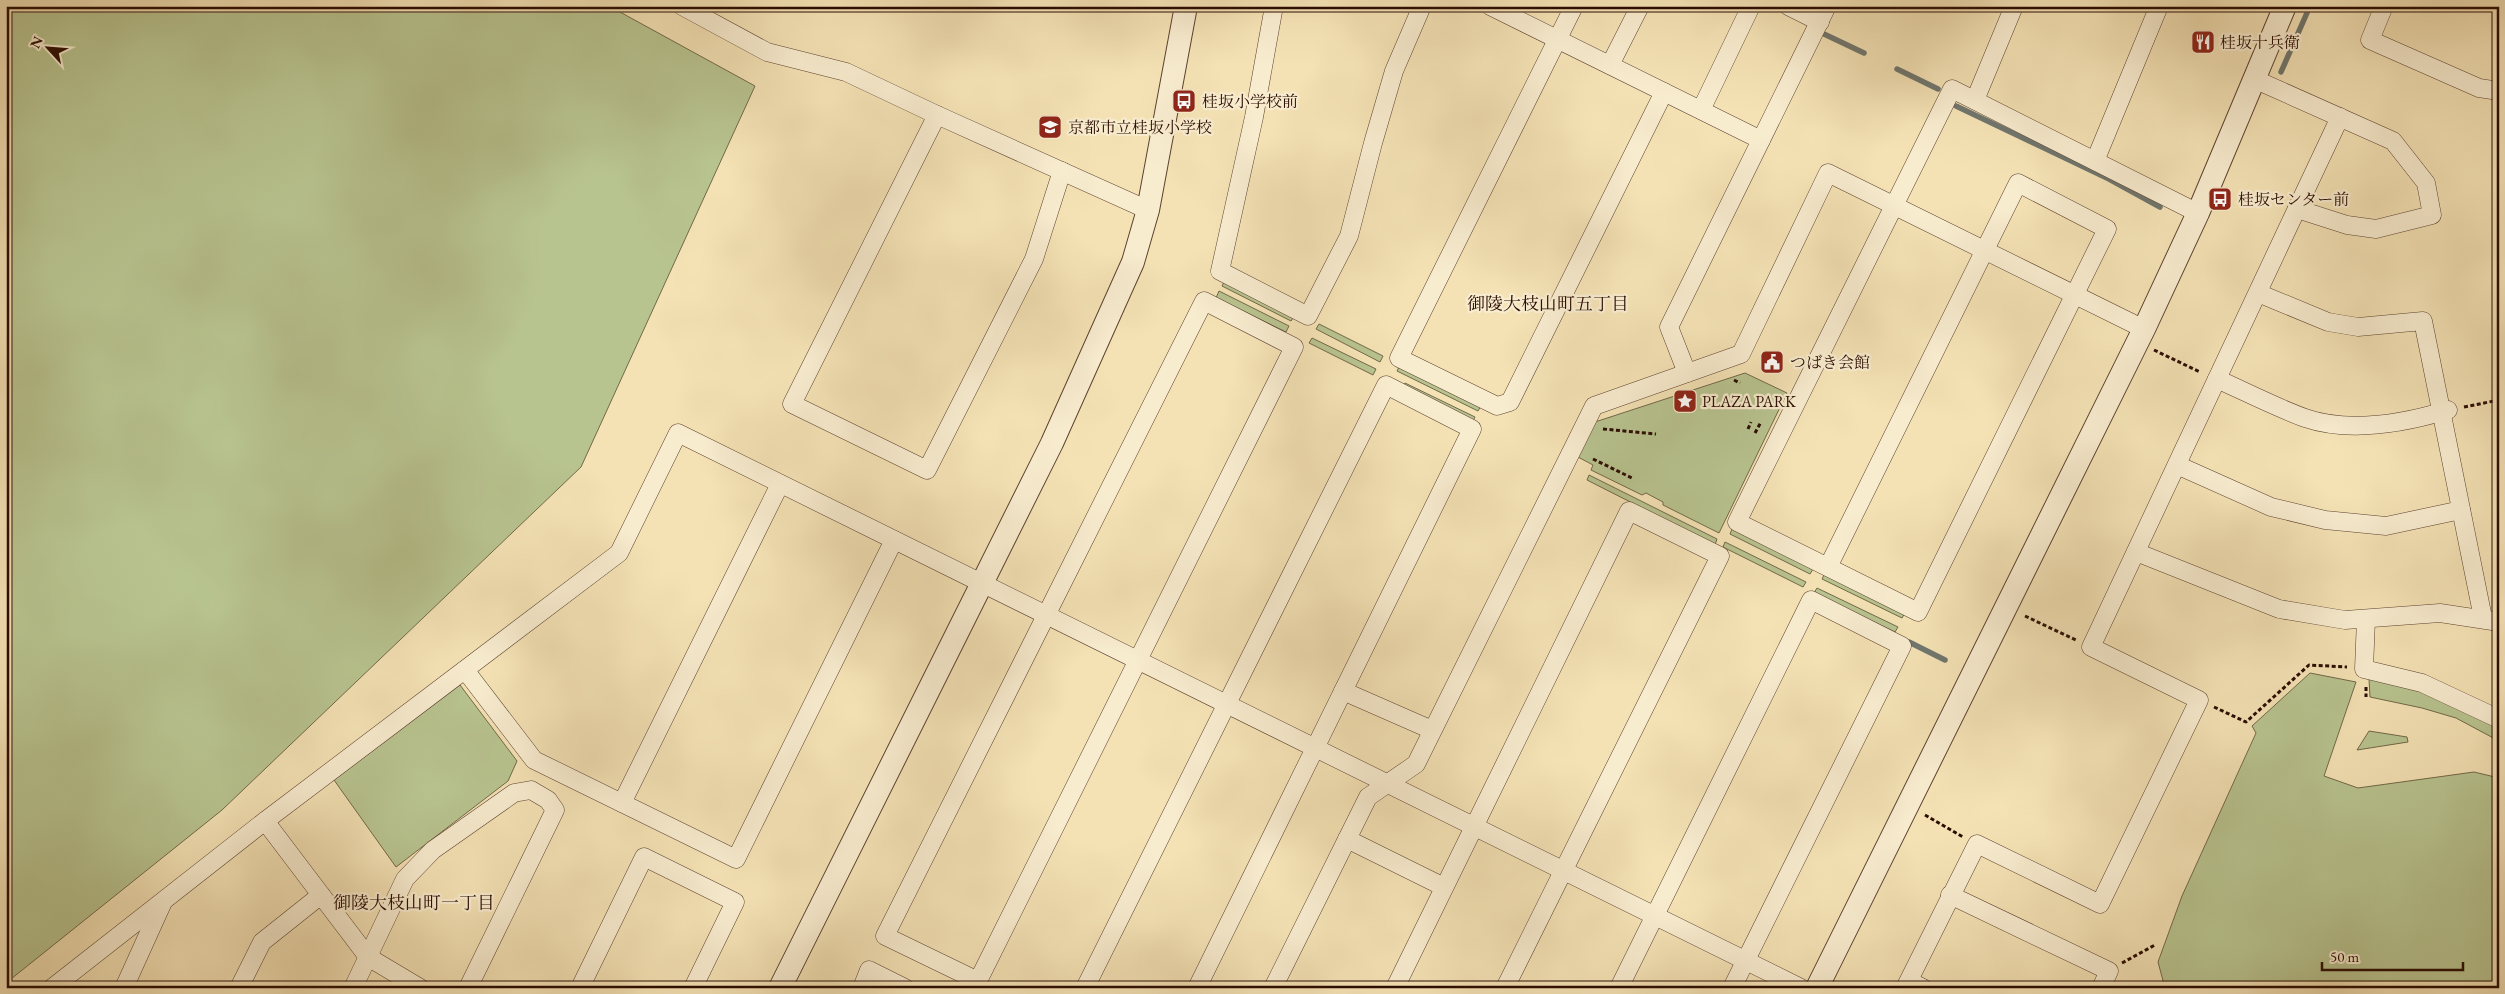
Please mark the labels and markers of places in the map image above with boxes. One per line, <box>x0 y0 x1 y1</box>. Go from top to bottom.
restaurant icon: 桂坂十兵衛 <box>2190 29 2216 55</box>
place label: 桂坂十兵衛 <box>2220 32 2300 53</box>
bus stop icon: 桂坂小学校前 <box>1171 88 1197 114</box>
place label: 桂坂小学校前 <box>1202 91 1298 112</box>
school or university icon: 京都市立桂坂小学校 <box>1037 114 1063 140</box>
place label: 京都市立桂坂小学校 <box>1068 117 1212 138</box>
bus stop icon: 桂坂センター前 <box>2207 186 2233 212</box>
place label: 桂坂センター前 <box>2238 189 2349 210</box>
public building icon: つばき会館 <box>1759 349 1785 375</box>
place label: つばき会館 <box>1790 352 1870 373</box>
place icon: PLAZA PARK <box>1672 388 1698 414</box>
place label: PLAZA PARK <box>1702 391 1797 412</box>

